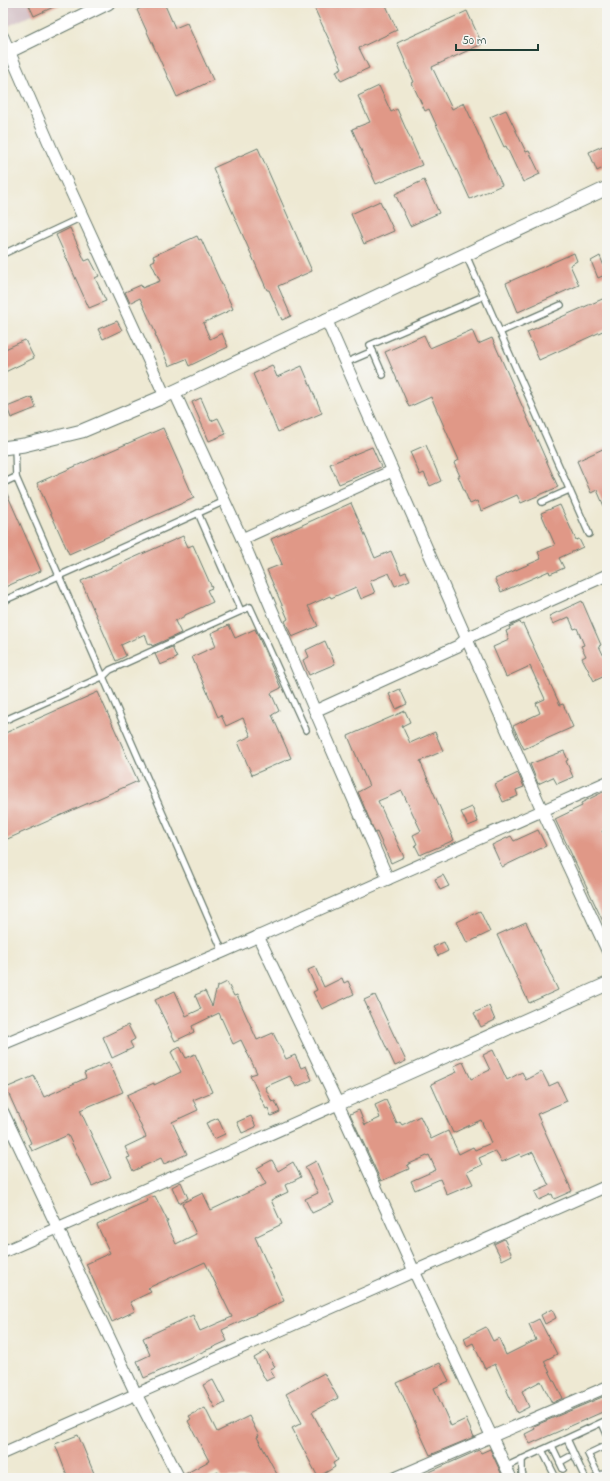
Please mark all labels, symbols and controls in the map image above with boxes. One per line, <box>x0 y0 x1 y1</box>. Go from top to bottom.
scale bar <box>456 26 538 52</box>
text: 50 m <box>462 32 486 50</box>

